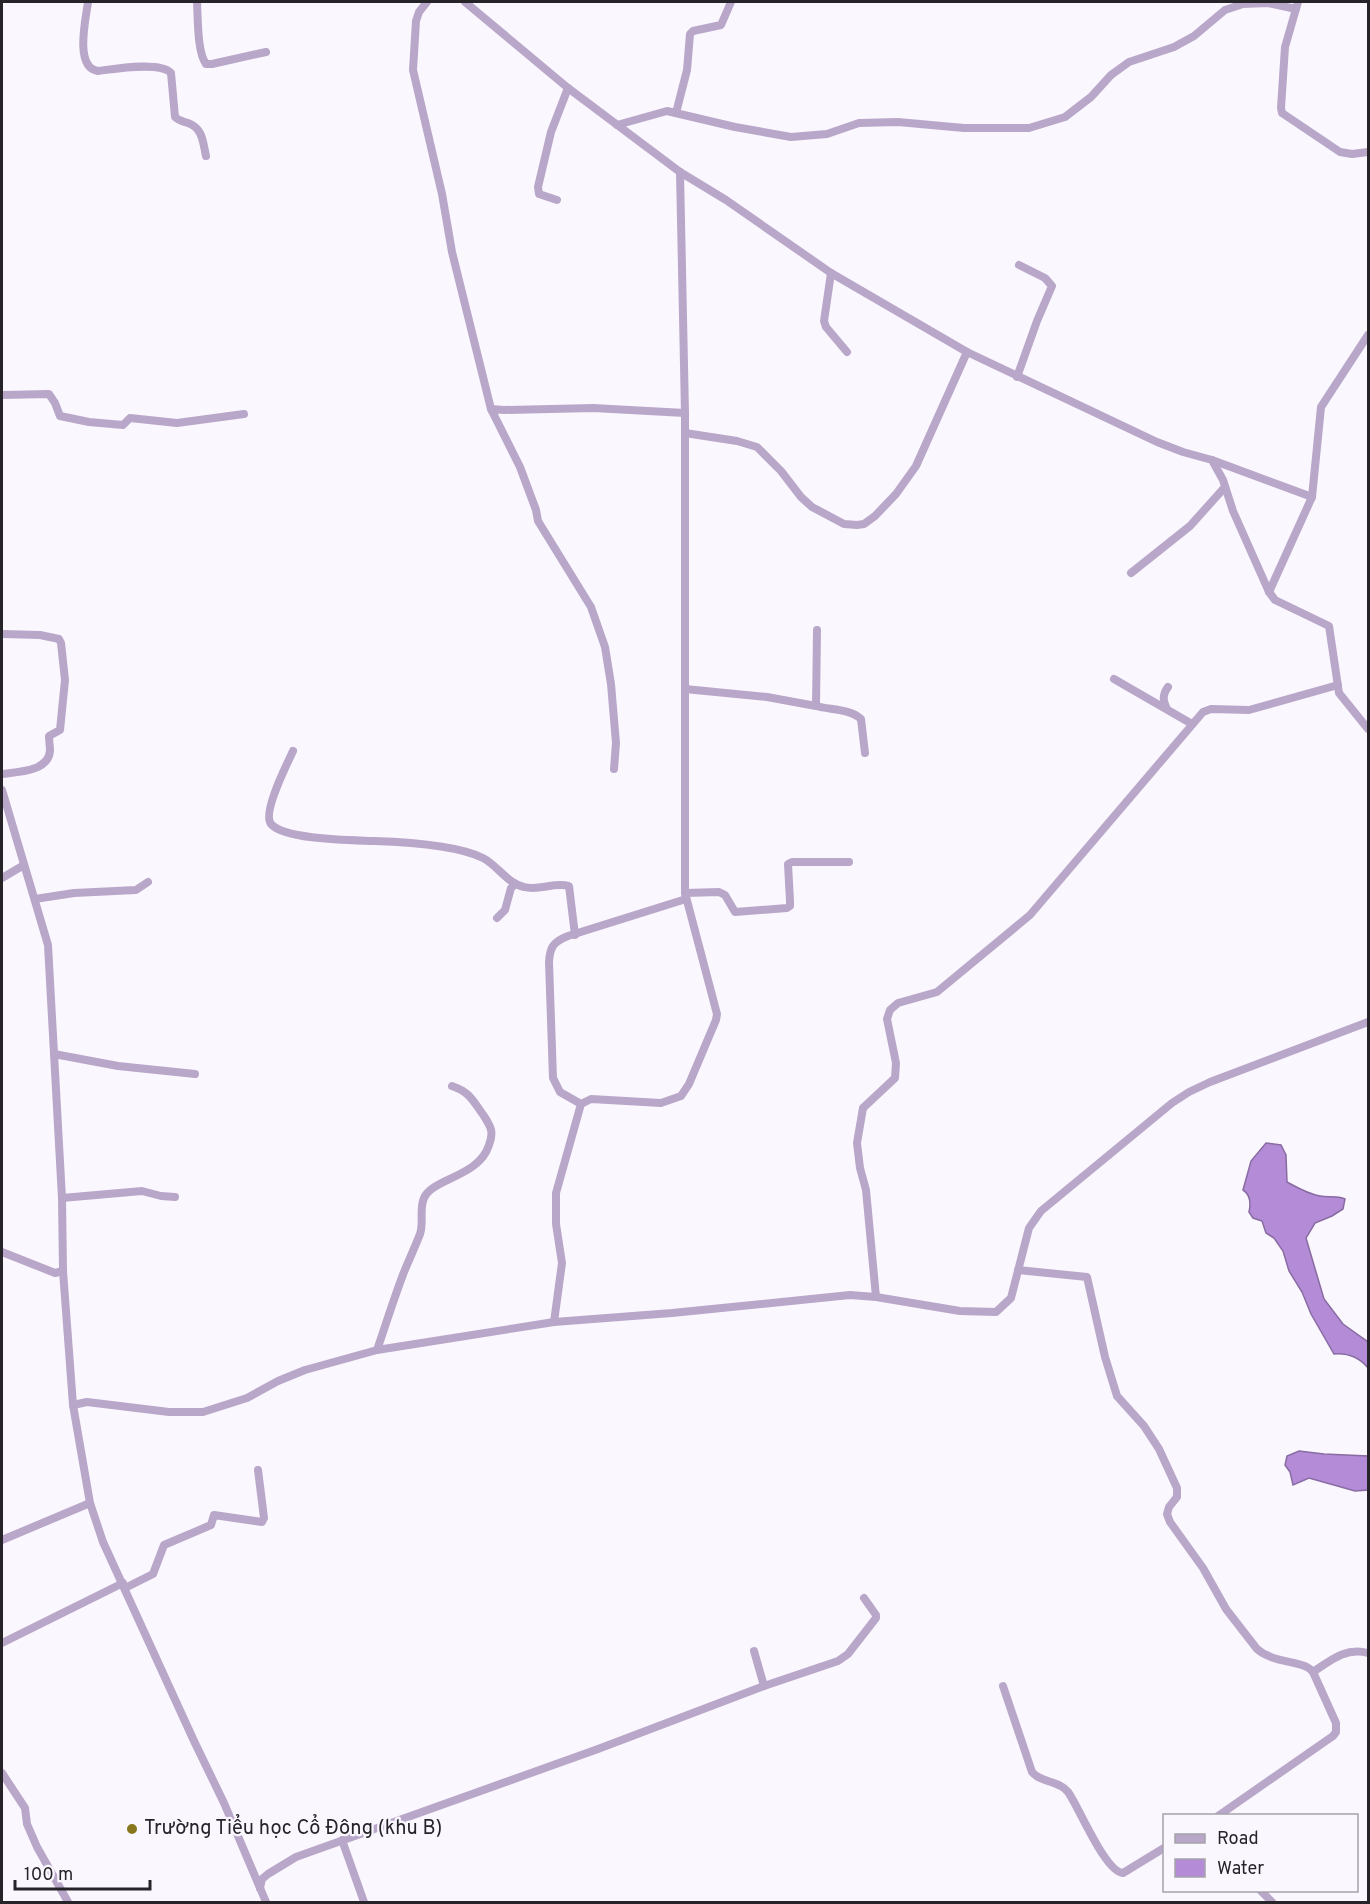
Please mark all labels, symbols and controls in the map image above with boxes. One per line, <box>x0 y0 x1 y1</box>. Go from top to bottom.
place label: Trường Tiểu học Cổ Đông (khu B) <box>144 1813 442 1842</box>
legend <box>1163 1814 1358 1892</box>
marker: Trường Tiểu học Cổ Đông (khu B) <box>125 1822 139 1836</box>
text: Road <box>1217 1828 1259 1851</box>
scale bar <box>15 1853 150 1891</box>
text: Water <box>1217 1858 1264 1881</box>
text: 100 m <box>24 1864 73 1887</box>

